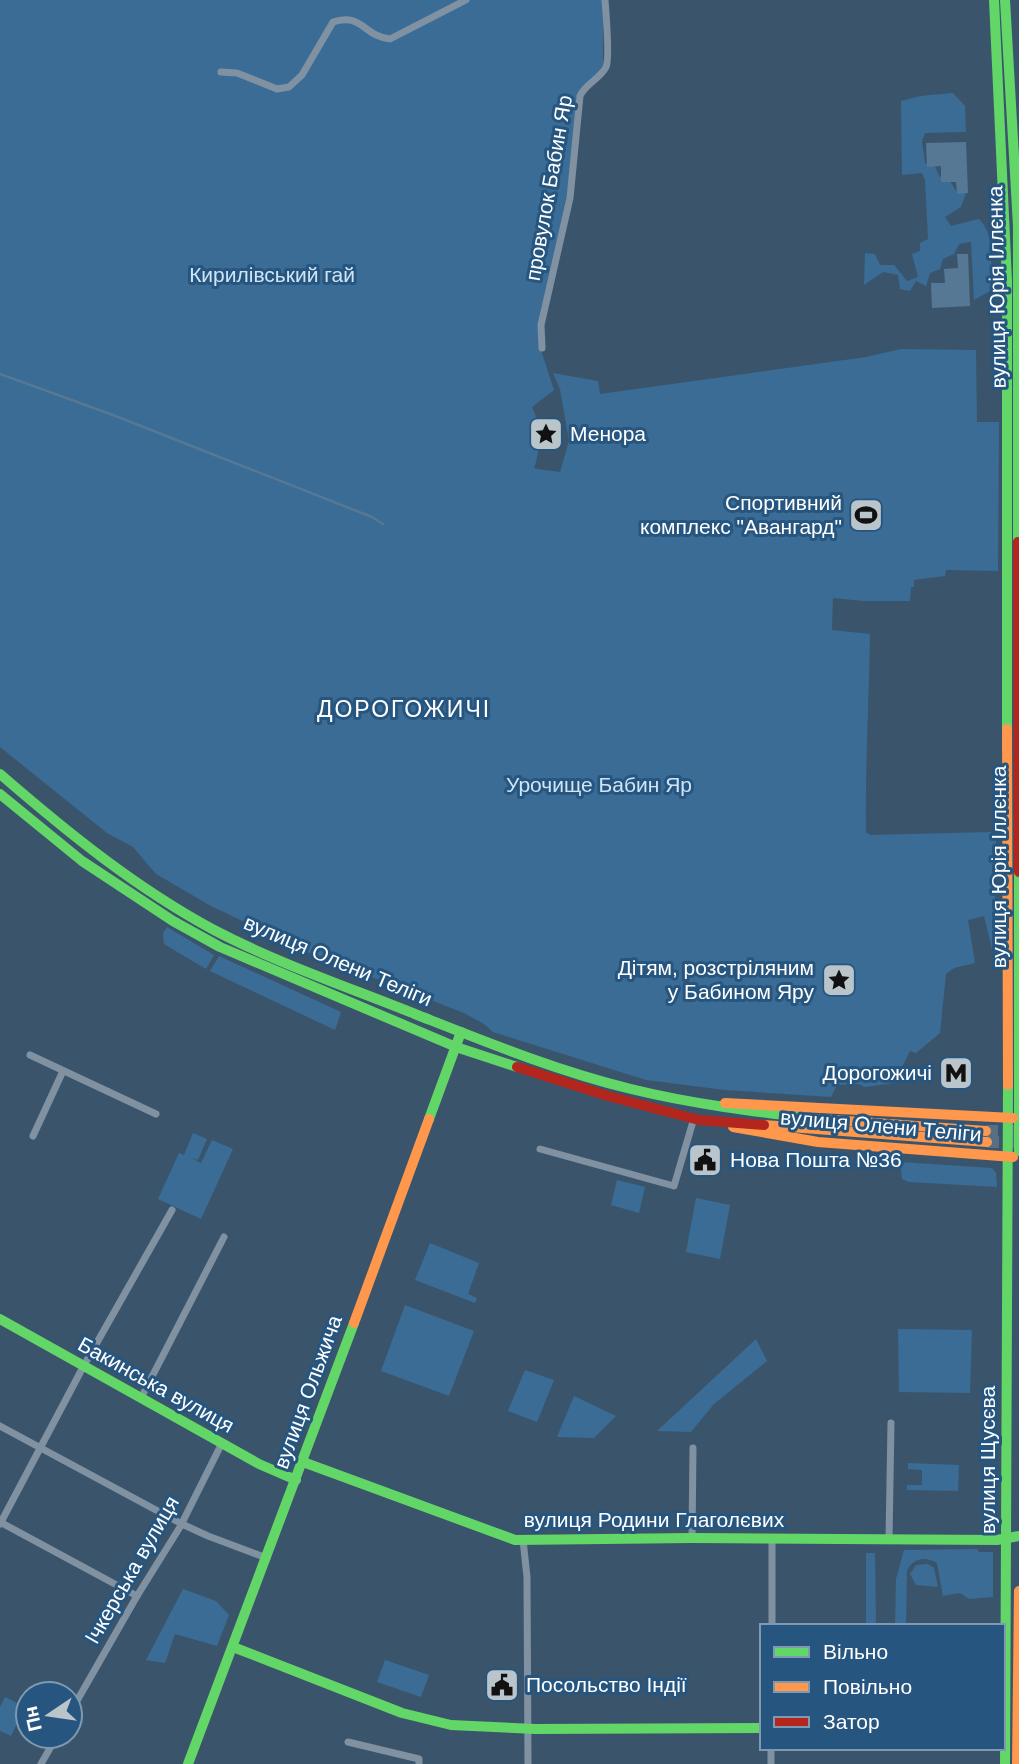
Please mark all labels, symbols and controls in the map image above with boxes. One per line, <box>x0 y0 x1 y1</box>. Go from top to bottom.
street label: провулок Бабин Яр <box>521 93 576 283</box>
street label: вулиця Юрія Іллєнка <box>983 185 1010 389</box>
park label: Кирилівський гай <box>189 263 355 286</box>
place icon: Менора <box>527 415 565 453</box>
place label: Менора <box>570 422 646 445</box>
place label: Спортивний комплекс "Авангард" <box>640 491 842 538</box>
sports icon: Спортивний комплекс "Авангард" <box>847 496 885 534</box>
district label: ДОРОГОЖИЧІ <box>317 696 491 722</box>
street label: вулиця Юрія Іллєнка <box>987 765 1010 968</box>
park label: Урочище Бабин Яр <box>506 773 692 796</box>
street label: вулиця Олени Теліги <box>241 910 436 1011</box>
place label: Дітям, розстріляним у Бабином Яру <box>618 956 814 1003</box>
place icon: Дітям, розстріляним у Бабином Яру <box>820 961 858 999</box>
metro station icon: Дорогожичі <box>937 1054 975 1092</box>
place label: Дорогожичі <box>822 1061 932 1084</box>
street label: вулиця Олени Теліги <box>779 1105 983 1146</box>
public building icon: Нова Пошта №36 <box>686 1141 724 1179</box>
place label: Нова Пошта №36 <box>730 1148 902 1171</box>
street label: вулиця Ольжича <box>269 1312 346 1472</box>
street label: Бакинська вулиця <box>74 1332 238 1437</box>
street label: вулиця Щусєва <box>976 1386 999 1534</box>
street label: Ічкерська вулиця <box>80 1492 183 1648</box>
street label: вулиця Родини Глаголєвих <box>524 1508 785 1531</box>
legend <box>760 1624 1005 1750</box>
text: Вільно <box>823 1640 888 1663</box>
public building icon: Посольство Індії <box>483 1666 521 1704</box>
place label: Посольство Індії <box>526 1673 687 1696</box>
text: Повільно <box>823 1675 912 1698</box>
north arrow <box>14 1680 84 1750</box>
text: Пн <box>20 1704 46 1733</box>
text: Затор <box>823 1710 880 1733</box>

